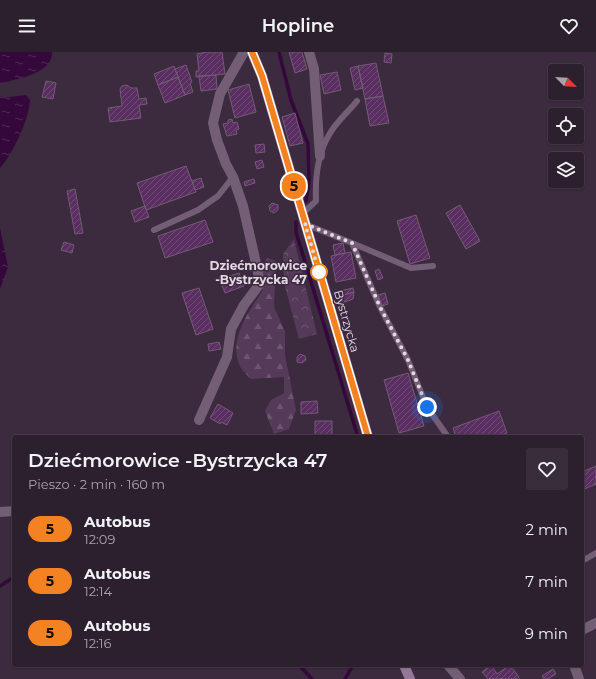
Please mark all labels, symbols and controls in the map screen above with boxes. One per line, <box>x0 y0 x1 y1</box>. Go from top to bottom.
icon: menu <box>16 15 38 37</box>
text: Hopline <box>262 15 334 37</box>
icon: heart <box>558 15 580 37</box>
north arrow <box>548 64 584 100</box>
map controls <box>548 64 584 188</box>
button: locate <box>548 108 584 144</box>
button: layers <box>548 152 584 188</box>
line badge: 5 <box>281 173 307 199</box>
text: 5 <box>290 177 298 195</box>
place label: Dziećmorowice -Bystrzycka 47 <box>210 258 308 287</box>
marker: Dziećmorowice -Bystrzycka 47 <box>310 263 328 281</box>
street label: Bystrzycka <box>331 288 363 354</box>
your location <box>417 397 437 417</box>
button: heart <box>526 448 568 490</box>
text: Dziećmorowice -Bystrzycka 47 <box>28 449 327 472</box>
text: Pieszo · 2 min · 160 m <box>28 476 165 492</box>
text: Autobus <box>84 512 150 531</box>
text: 5 <box>46 520 54 538</box>
text: 2 min <box>525 520 568 539</box>
text: 12:09 <box>84 531 115 547</box>
text: Autobus <box>84 564 150 583</box>
text: 5 <box>46 572 54 590</box>
text: 7 min <box>525 572 568 591</box>
text: 12:14 <box>84 583 112 599</box>
text: Autobus <box>84 616 150 635</box>
text: 5 <box>46 624 54 642</box>
text: 9 min <box>525 624 568 643</box>
text: 12:16 <box>84 635 111 651</box>

